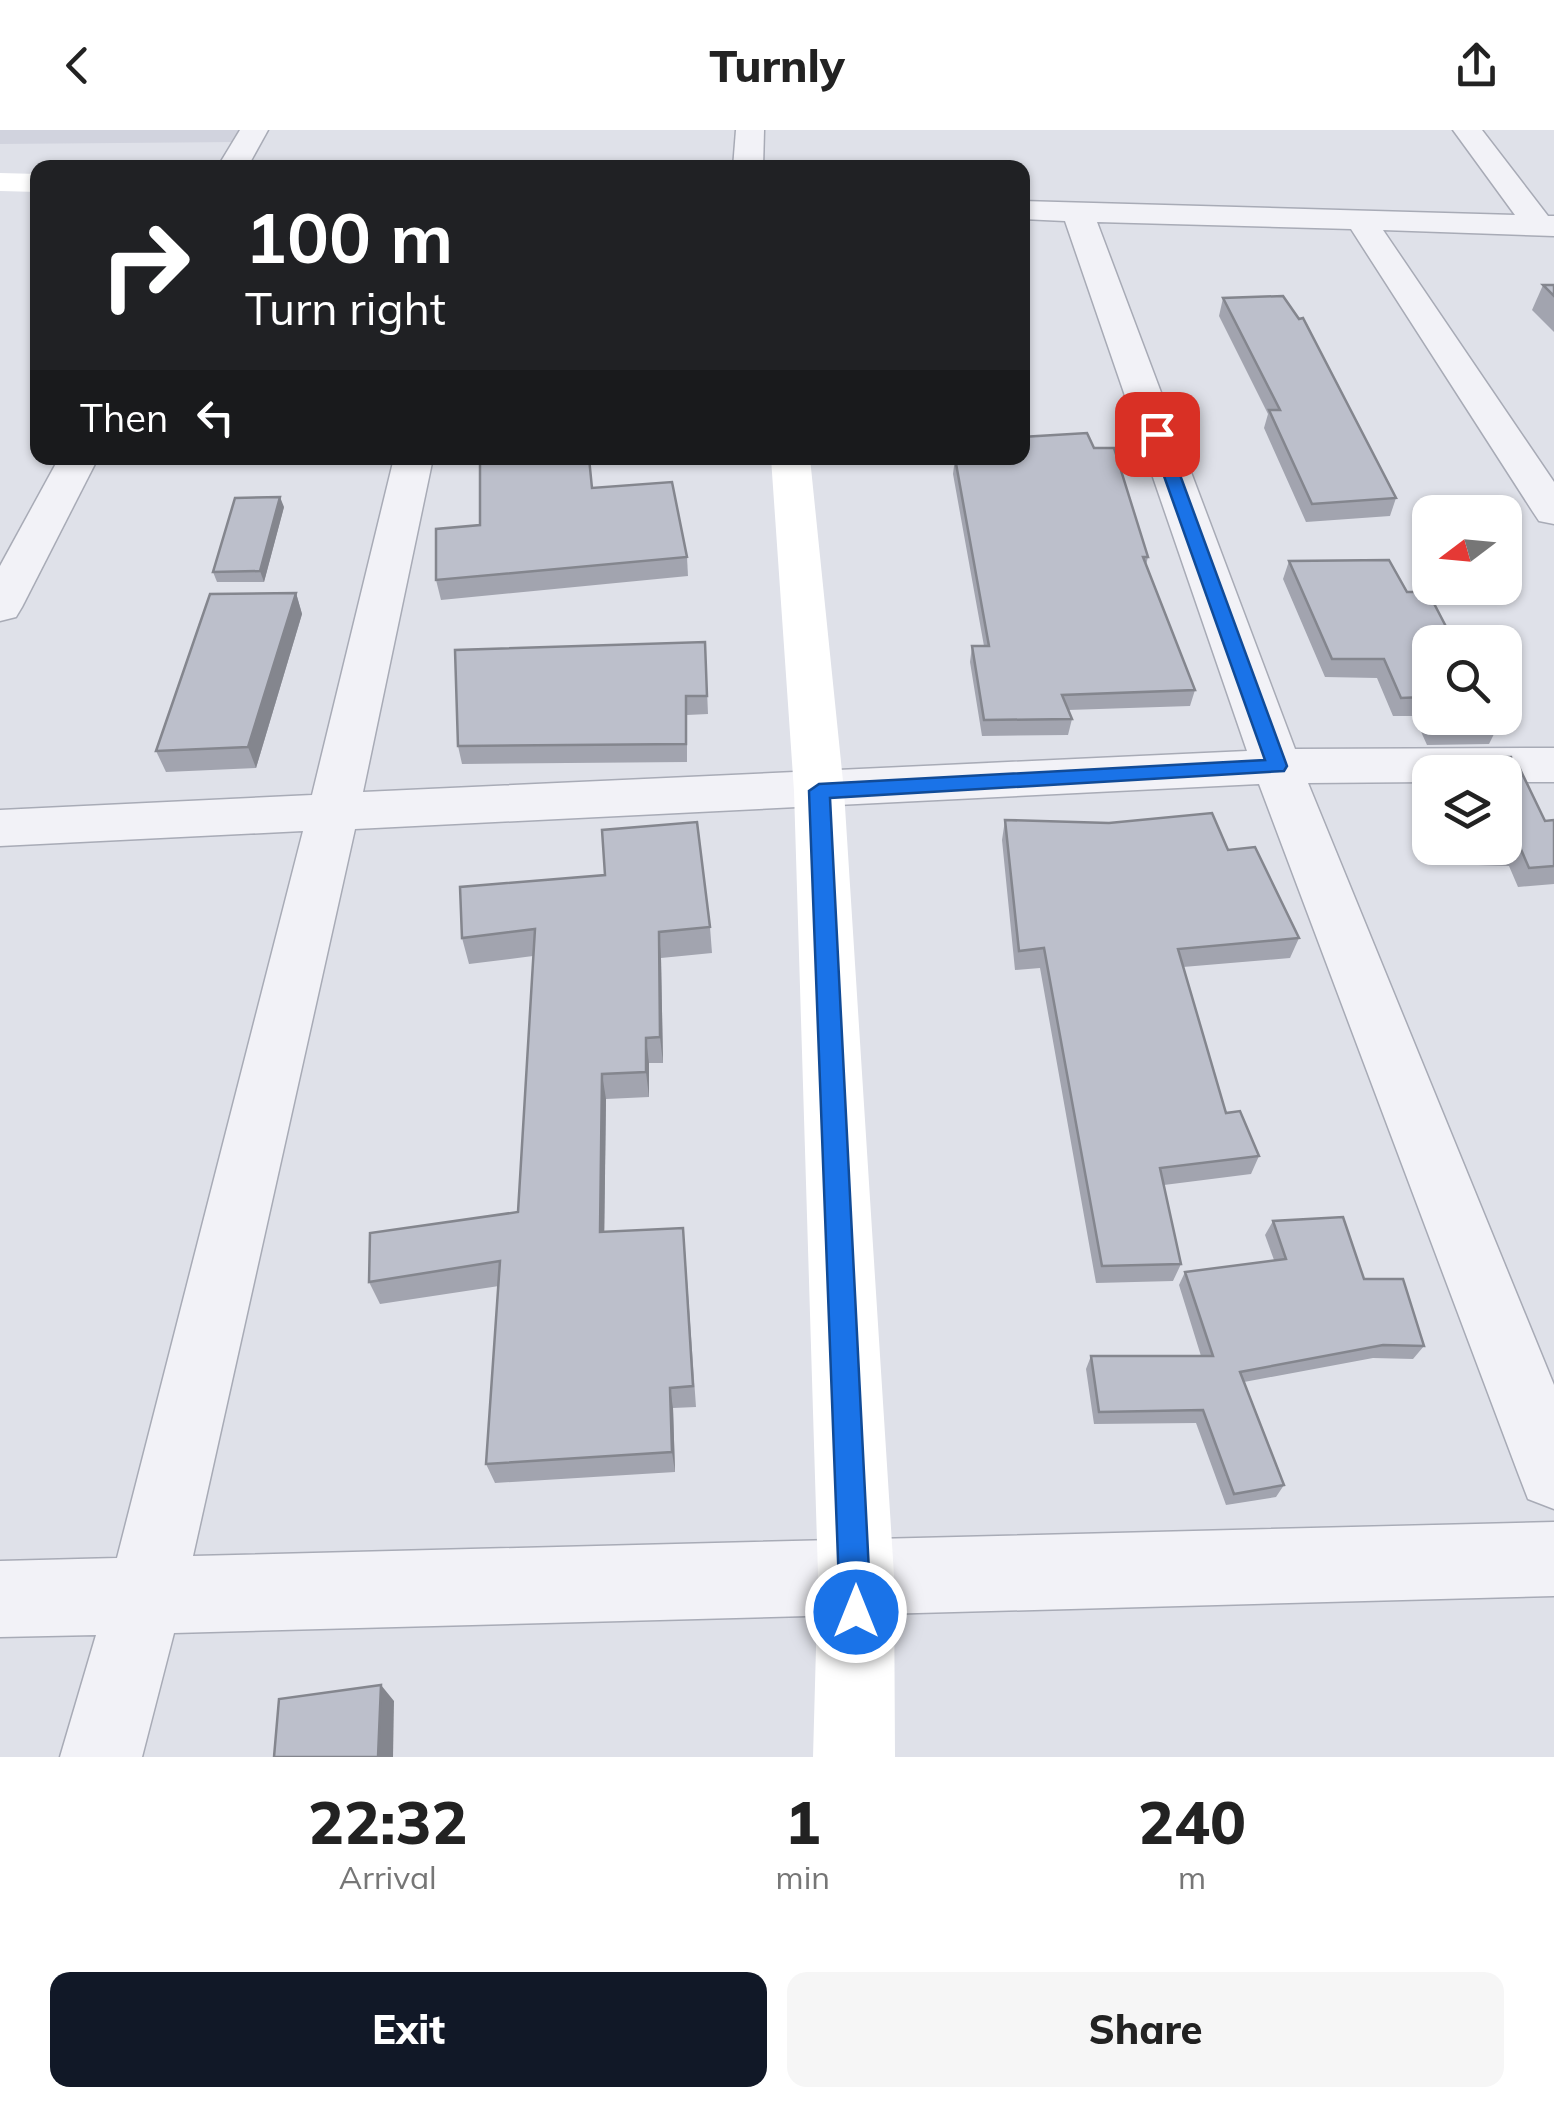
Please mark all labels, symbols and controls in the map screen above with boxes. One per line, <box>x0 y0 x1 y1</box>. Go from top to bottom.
text: Turnly <box>709 37 845 93</box>
icon: back <box>50 38 105 93</box>
icon: share <box>1449 38 1504 93</box>
text: 100 m <box>245 193 453 281</box>
icon: right <box>80 200 210 330</box>
text: Turn right <box>245 280 446 336</box>
icon: left <box>188 390 243 445</box>
pin <box>1115 392 1200 477</box>
text: Then <box>80 394 168 442</box>
icon: arrive <box>1130 407 1185 462</box>
north arrow <box>1412 495 1522 605</box>
map controls <box>1412 495 1522 865</box>
button: search <box>1412 625 1522 735</box>
button: layers <box>1412 755 1522 865</box>
position arrow <box>804 1560 908 1664</box>
text: 22:32 <box>308 1784 468 1859</box>
text: 1 <box>785 1784 821 1859</box>
text: 240 <box>1138 1784 1246 1859</box>
text: Arrival <box>339 1857 437 1897</box>
text: min <box>776 1857 830 1897</box>
text: m <box>1178 1857 1206 1897</box>
button: Exit <box>50 1972 767 2087</box>
button: Share <box>787 1972 1504 2087</box>

